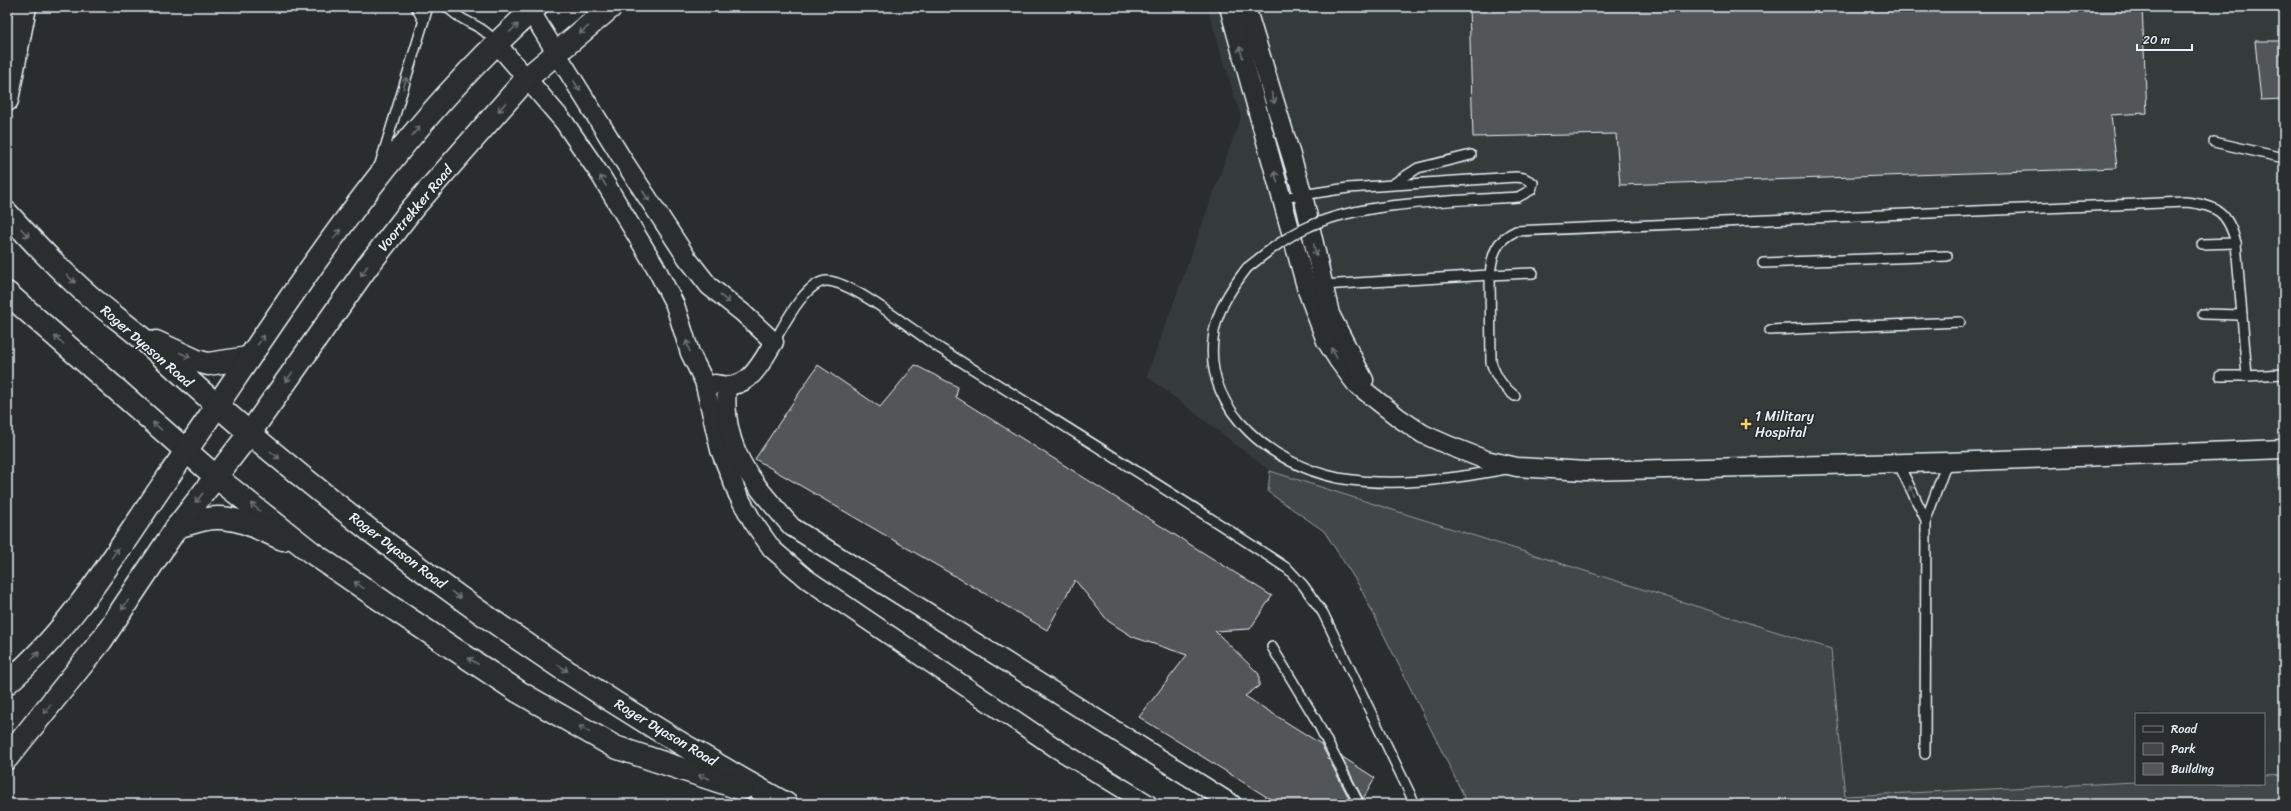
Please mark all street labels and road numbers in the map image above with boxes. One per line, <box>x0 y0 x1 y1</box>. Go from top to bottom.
street label: Voortrekker Road <box>371 158 460 257</box>
street label: Roger Dyason Road <box>94 299 200 395</box>
street label: Roger Dyason Road <box>344 505 453 596</box>
street label: Roger Dyason Road <box>609 692 724 774</box>

